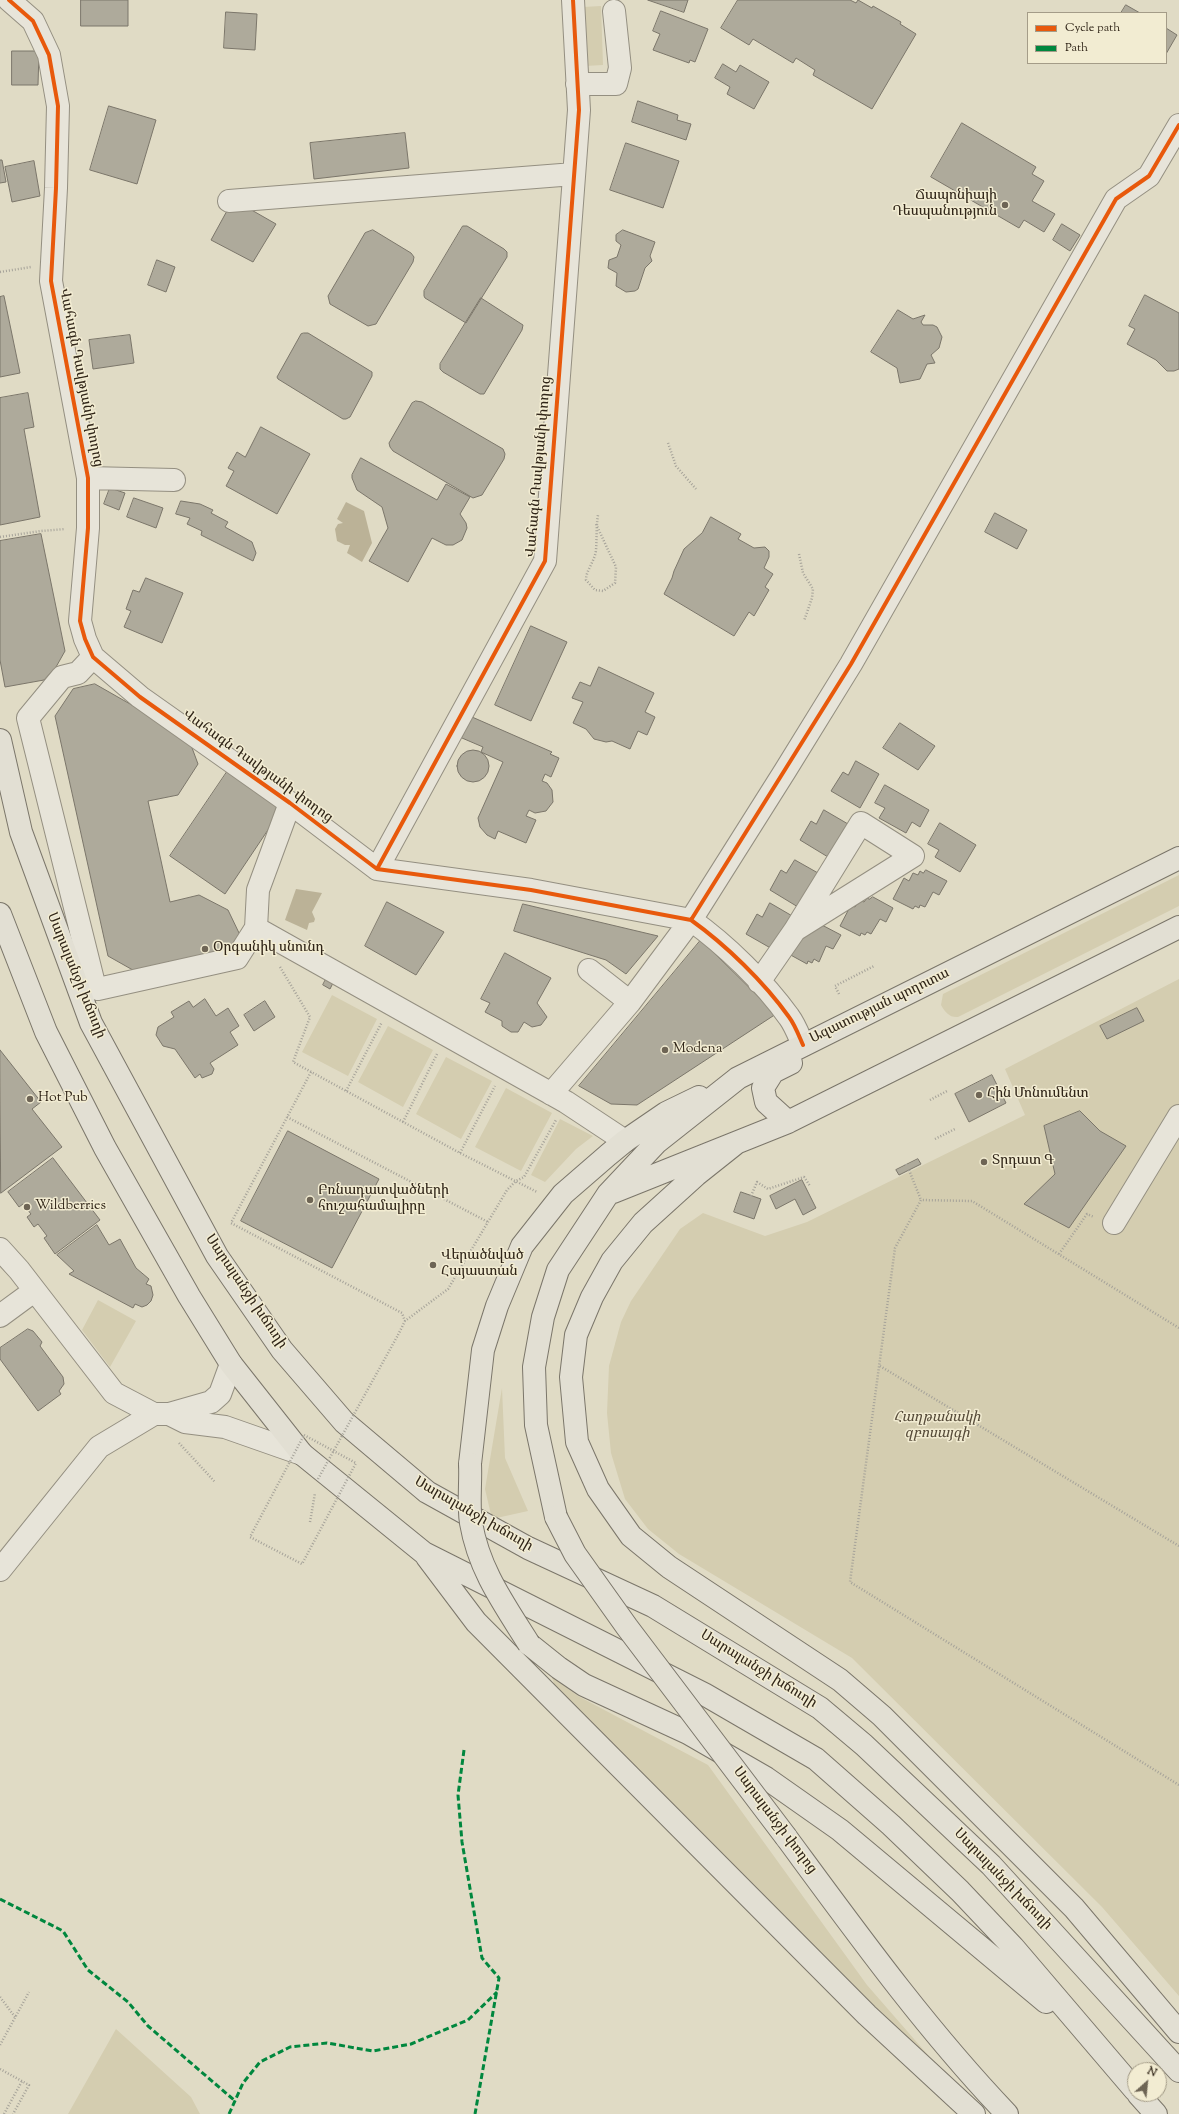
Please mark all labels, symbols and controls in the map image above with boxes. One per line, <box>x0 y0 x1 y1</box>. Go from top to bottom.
legend <box>1027 12 1167 64</box>
text: Cycle path <box>1065 19 1120 37</box>
text: Path <box>1065 39 1088 57</box>
place label: Ճապոնիայի Դեսպանություն <box>893 189 997 222</box>
marker: Ճապոնիայի Դեսպանություն <box>1000 200 1010 210</box>
street label: Վահագն Դավթյանի փողոց <box>54 287 106 469</box>
street label: Վահագն Դավթյանի փողոց <box>524 376 556 558</box>
street label: Վահագն Դավթյանի փողոց <box>179 707 335 827</box>
street label: Սարալանջի խճուղի <box>42 911 108 1041</box>
place label: Օրգանիկ սնունդ <box>213 941 324 957</box>
marker: Օրգանիկ սնունդ <box>200 944 210 954</box>
street label: Ազատության պողոտա <box>807 966 953 1048</box>
place label: Modena <box>673 1042 722 1058</box>
marker: Modena <box>660 1045 670 1055</box>
place label: Հին Մոնումենտ <box>987 1087 1089 1103</box>
marker: Հին Մոնումենտ <box>974 1090 984 1100</box>
place label: Hot Pub <box>38 1091 88 1107</box>
marker: Hot Pub <box>25 1094 35 1104</box>
place label: Տրդատ Գ <box>992 1154 1054 1170</box>
marker: Տրդատ Գ <box>979 1157 989 1167</box>
place label: Բռնադատվածների հուշահամալիրը <box>318 1184 449 1216</box>
marker: Բռնադատվածների հուշահամալիրը <box>305 1195 315 1205</box>
place label: Wildberries <box>35 1199 106 1215</box>
marker: Wildberries <box>22 1202 32 1212</box>
street label: Սարալանջի խճուղի <box>200 1232 290 1352</box>
place label: Վերածնված Հայաստան <box>441 1249 524 1282</box>
marker: Վերածնված Հայաստան <box>428 1260 438 1270</box>
park label: Հաղթանակի զբոսայգի <box>894 1411 980 1444</box>
street label: Սարալանջի խճուղի <box>411 1474 535 1556</box>
street label: Սարալանջի խճուղի <box>697 1627 819 1713</box>
street label: Սարալանջի փողոց <box>728 1764 820 1878</box>
street label: Սարալանջի խճուղի <box>949 1826 1055 1934</box>
north arrow <box>1127 2062 1167 2102</box>
text: N <box>1144 2063 1160 2081</box>

